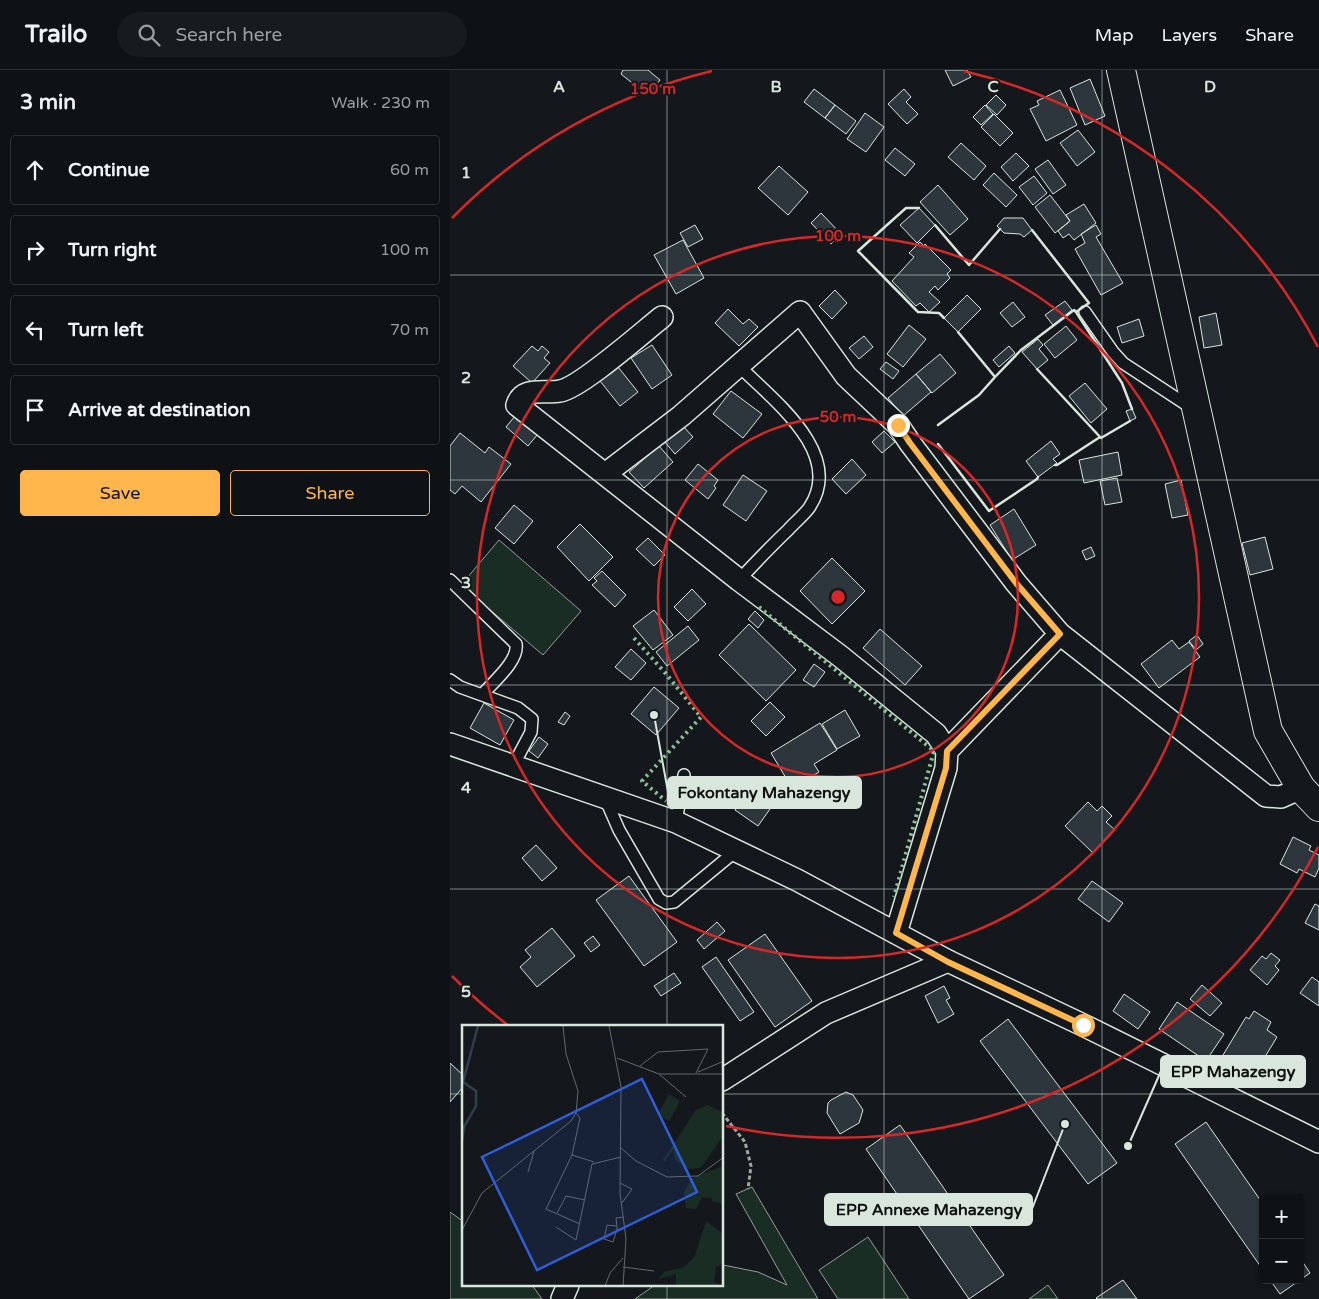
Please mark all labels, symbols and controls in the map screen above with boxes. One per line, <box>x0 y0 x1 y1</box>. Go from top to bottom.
search box <box>117 12 467 57</box>
text: Trailo <box>25 20 87 49</box>
icon: search <box>135 21 163 49</box>
text: Search here <box>175 24 282 46</box>
text: Map <box>1095 24 1134 46</box>
text: Layers <box>1162 24 1217 46</box>
text: Share <box>1245 24 1294 46</box>
text: A <box>553 77 565 97</box>
text: B <box>770 77 782 97</box>
text: C <box>987 77 999 97</box>
text: D <box>1204 77 1216 97</box>
text: 150 m <box>630 80 676 98</box>
text: 3 min <box>20 90 76 115</box>
text: Walk · 230 m <box>331 93 430 113</box>
icon: ahead <box>21 156 49 184</box>
text: Continue <box>68 159 150 181</box>
text: 60 m <box>390 160 429 180</box>
text: 1 <box>461 163 471 183</box>
text: 100 m <box>815 227 861 245</box>
icon: right <box>21 236 49 264</box>
text: Turn right <box>68 239 156 261</box>
text: 100 m <box>380 240 429 260</box>
icon: left <box>21 316 49 344</box>
text: Turn left <box>68 319 144 341</box>
text: 70 m <box>390 320 429 340</box>
text: 2 <box>461 368 471 388</box>
icon: arrive <box>21 396 49 424</box>
text: Arrive at destination <box>68 399 251 421</box>
text: 50 m <box>820 408 856 426</box>
route end <box>887 414 910 437</box>
button: Save <box>20 470 220 516</box>
button: Share <box>230 470 430 516</box>
text: 3 <box>461 573 471 593</box>
centre of rings <box>829 588 847 606</box>
callout: Fokontany Mahazengy <box>668 777 861 808</box>
text: 4 <box>461 778 471 798</box>
text: Fokontany Mahazengy <box>678 783 851 803</box>
text: 5 <box>461 982 471 1002</box>
route start <box>1072 1014 1095 1037</box>
inset map <box>462 1025 724 1286</box>
callout: EPP Mahazengy <box>1161 1056 1305 1087</box>
text: EPP Mahazengy <box>1171 1062 1296 1082</box>
callout: EPP Annexe Mahazengy <box>825 1194 1032 1225</box>
map controls <box>1259 1194 1304 1284</box>
button: + <box>1259 1194 1304 1239</box>
text: EPP Annexe Mahazengy <box>836 1200 1023 1220</box>
button: − <box>1259 1239 1304 1284</box>

